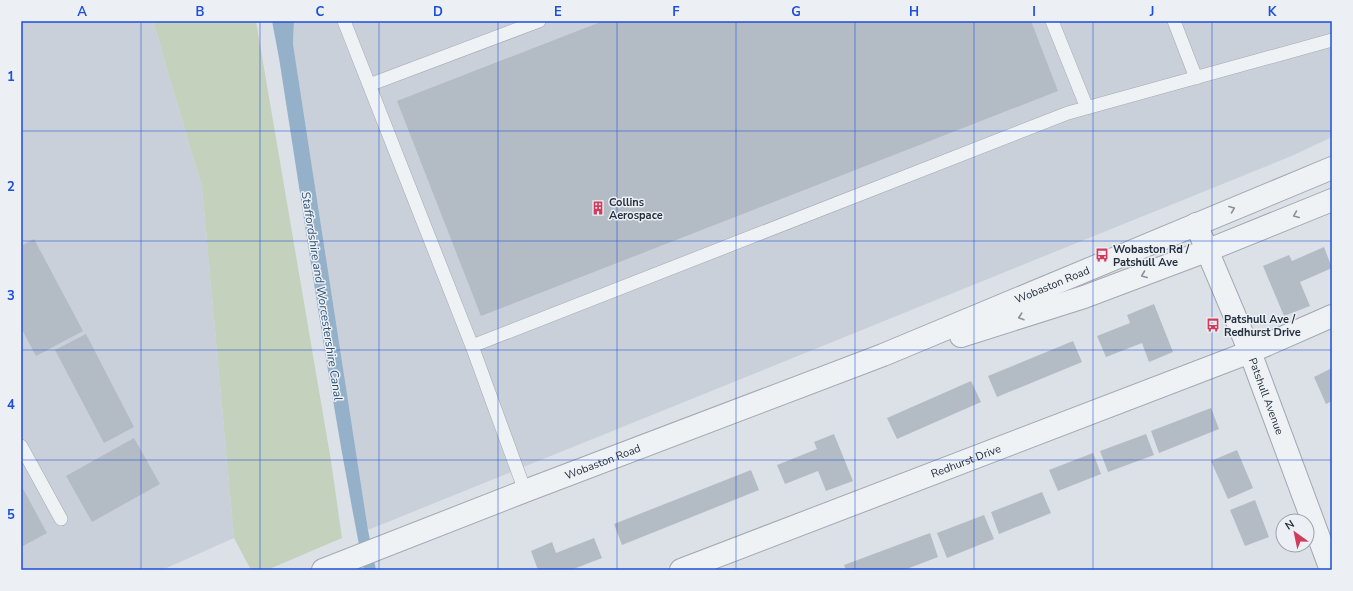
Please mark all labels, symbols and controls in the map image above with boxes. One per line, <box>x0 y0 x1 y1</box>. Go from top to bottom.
text: A <box>77 3 87 21</box>
text: B <box>196 3 205 21</box>
text: C <box>316 3 325 21</box>
text: D <box>433 3 443 21</box>
text: E <box>554 3 562 21</box>
text: F <box>672 3 680 21</box>
text: G <box>791 3 801 21</box>
text: H <box>909 3 919 21</box>
text: I <box>1032 3 1036 21</box>
text: J <box>1149 3 1154 21</box>
text: K <box>1268 3 1277 21</box>
text: 1 <box>7 68 15 86</box>
text: 2 <box>7 178 15 196</box>
water label: Staffordshire and Worcestershire Canal <box>298 190 347 402</box>
place label: Collins Aerospace <box>609 195 663 223</box>
building icon: Collins Aerospace <box>590 200 606 216</box>
one-way arrow <box>1228 206 1235 214</box>
one-way arrow <box>1292 210 1300 218</box>
place label: Wobaston Rd / Patshull Ave <box>1113 242 1190 270</box>
bus stop icon: Wobaston Rd / Patshull Ave <box>1094 247 1110 263</box>
street label: Wobaston Road <box>1013 263 1092 307</box>
one-way arrow <box>1140 270 1147 278</box>
text: 3 <box>7 287 15 305</box>
one-way arrow <box>1018 312 1025 321</box>
place label: Patshull Ave / Redhurst Drive <box>1224 312 1301 340</box>
bus stop icon: Patshull Ave / Redhurst Drive <box>1205 317 1221 333</box>
street label: Patshull Avenue <box>1245 356 1287 437</box>
text: 4 <box>7 396 15 414</box>
street label: Wobaston Road <box>563 441 643 483</box>
street label: Redhurst Drive <box>929 441 1003 482</box>
text: 5 <box>7 506 15 524</box>
north arrow <box>1275 513 1315 553</box>
text: N <box>1282 517 1297 534</box>

